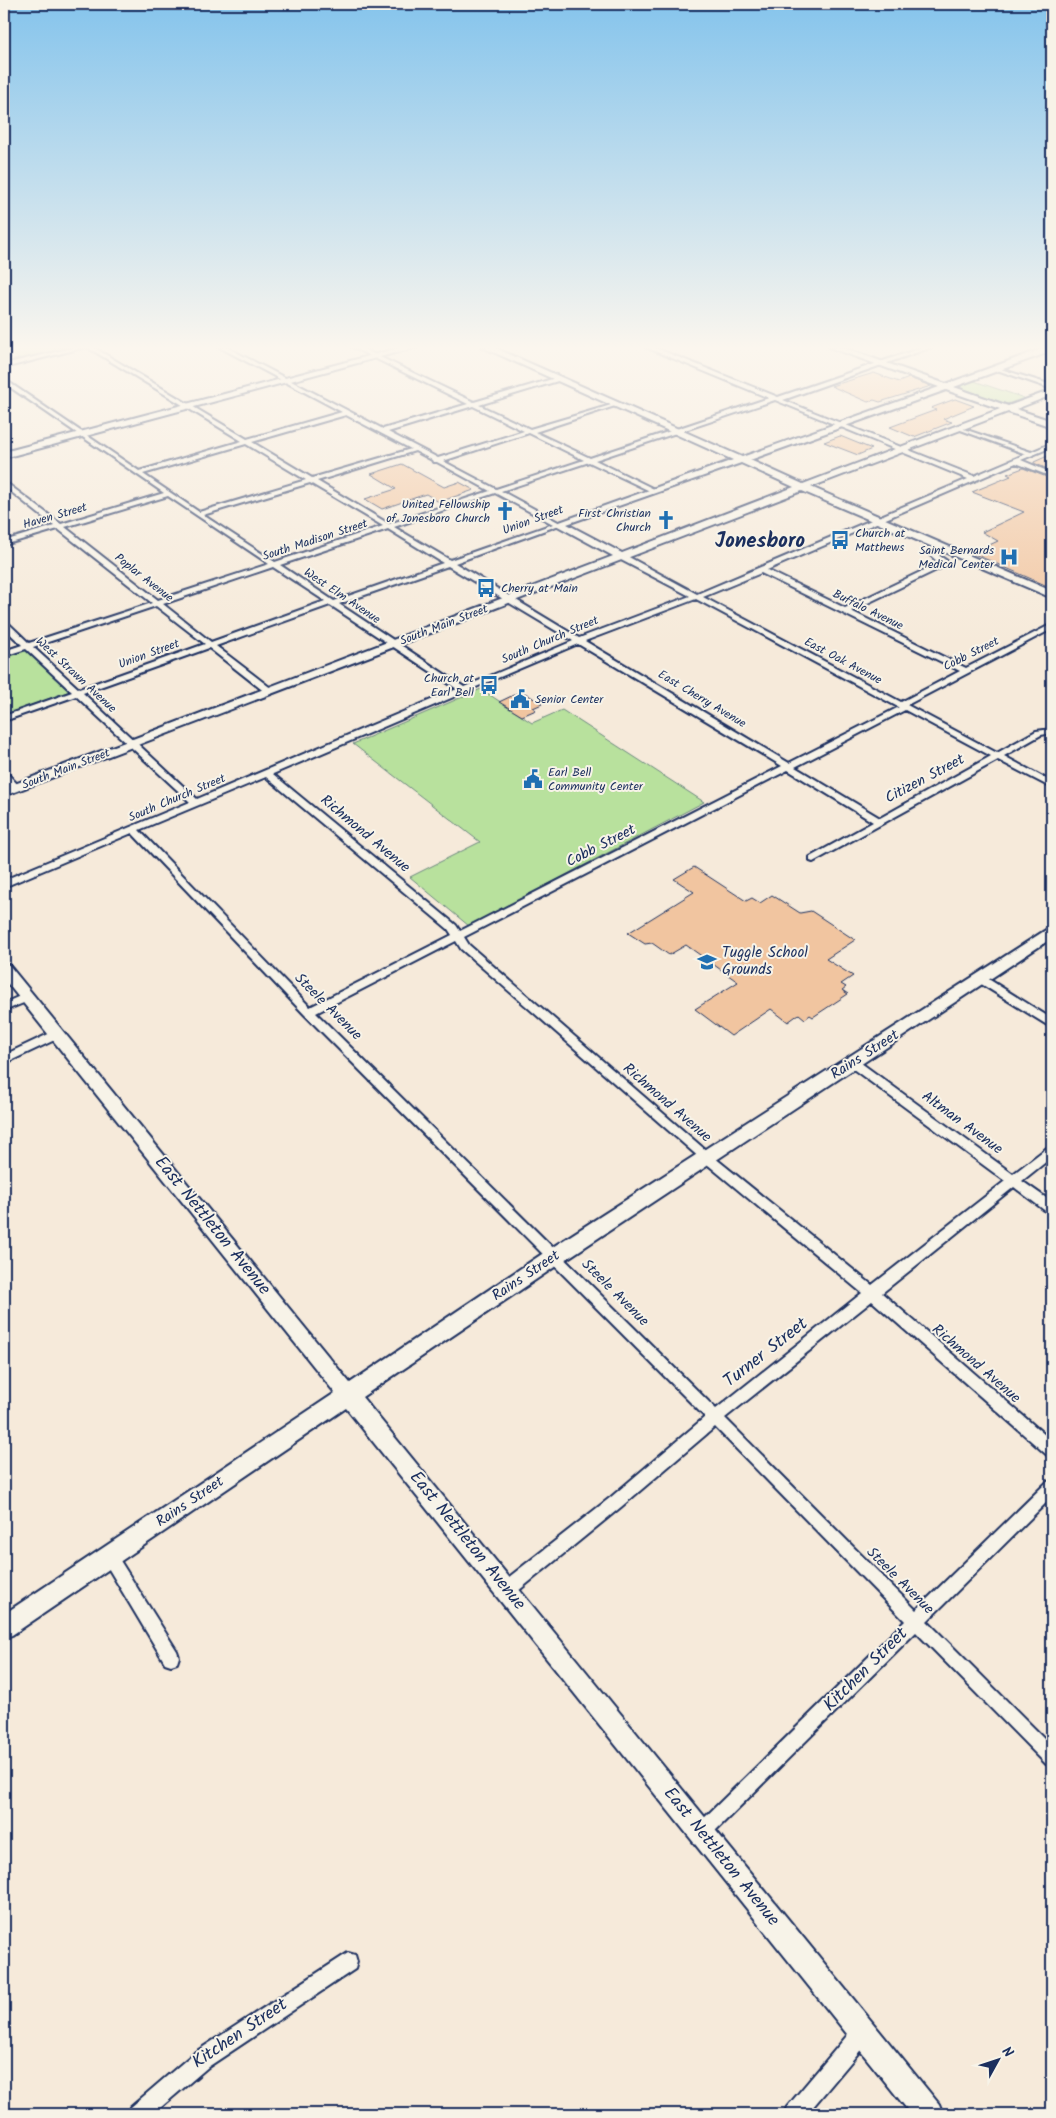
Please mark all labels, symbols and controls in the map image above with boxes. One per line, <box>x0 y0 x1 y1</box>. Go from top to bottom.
place label: United Fellowship of Jonesboro Church <box>386 495 490 528</box>
street label: Haven Street <box>21 498 90 534</box>
church icon: United Fellowship of Jonesboro Church <box>494 500 516 522</box>
street label: Union Street <box>500 500 566 540</box>
place label: First Christian Church <box>578 504 651 537</box>
church icon: First Christian Church <box>655 509 677 531</box>
street label: South Madison Street <box>260 514 370 566</box>
place label: Church at Matthews <box>855 524 906 557</box>
district label: Jonesboro <box>715 525 805 558</box>
bus stop icon: Church at Matthews <box>829 529 851 551</box>
place label: Saint Bernards Medical Center <box>919 541 995 574</box>
hospital icon: Saint Bernards Medical Center <box>998 546 1020 568</box>
street label: Poplar Avenue <box>110 549 178 608</box>
street label: West Elm Avenue <box>300 563 385 629</box>
bus stop icon: Cherry at Main <box>475 577 497 599</box>
place label: Cherry at Main <box>501 579 578 598</box>
street label: Buffalo Avenue <box>829 585 907 636</box>
street label: South Main Street <box>397 599 491 651</box>
street label: South Church Street <box>498 611 602 669</box>
street label: West Strawn Avenue <box>31 632 121 718</box>
street label: East Oak Avenue <box>801 632 886 690</box>
street label: Cobb Street <box>940 632 1003 676</box>
street label: Union Street <box>116 634 182 674</box>
street label: East Cherry Avenue <box>654 665 750 733</box>
place label: Church at Earl Bell <box>424 669 474 702</box>
bus stop icon: Church at Earl Bell <box>478 674 500 696</box>
public building icon: Senior Center <box>509 688 531 710</box>
place label: Senior Center <box>535 690 604 709</box>
street label: South Main Street <box>19 743 113 795</box>
street label: Citizen Street <box>881 748 969 810</box>
place label: Earl Bell Community Center <box>548 763 644 796</box>
public building icon: Earl Bell Community Center <box>522 768 544 790</box>
street label: South Church Street <box>125 769 229 827</box>
street label: Richmond Avenue <box>315 789 416 879</box>
street label: Cobb Street <box>562 818 640 874</box>
place label: Tuggle School Grounds <box>722 941 808 982</box>
school or university icon: Tuggle School Grounds <box>696 951 718 973</box>
street label: Steele Avenue <box>288 967 368 1047</box>
street label: Rains Street <box>826 1024 904 1086</box>
street label: Richmond Avenue <box>617 1057 717 1149</box>
street label: Altman Avenue <box>916 1085 1008 1161</box>
street label: East Nettleton Avenue <box>146 1150 278 1302</box>
street label: Rains Street <box>487 1244 565 1308</box>
street label: Steele Avenue <box>575 1253 655 1333</box>
street label: Turner Street <box>717 1310 815 1395</box>
street label: Richmond Avenue <box>926 1318 1026 1410</box>
street label: East Nettleton Avenue <box>401 1465 533 1617</box>
street label: Rains Street <box>151 1470 229 1534</box>
street label: Steele Avenue <box>860 1541 940 1621</box>
street label: Kitchen Street <box>817 1620 916 1719</box>
street label: East Nettleton Avenue <box>655 1781 787 1933</box>
street label: Kitchen Street <box>186 1991 295 2077</box>
north arrow <box>974 2036 1024 2086</box>
text: N <box>996 2042 1019 2063</box>

